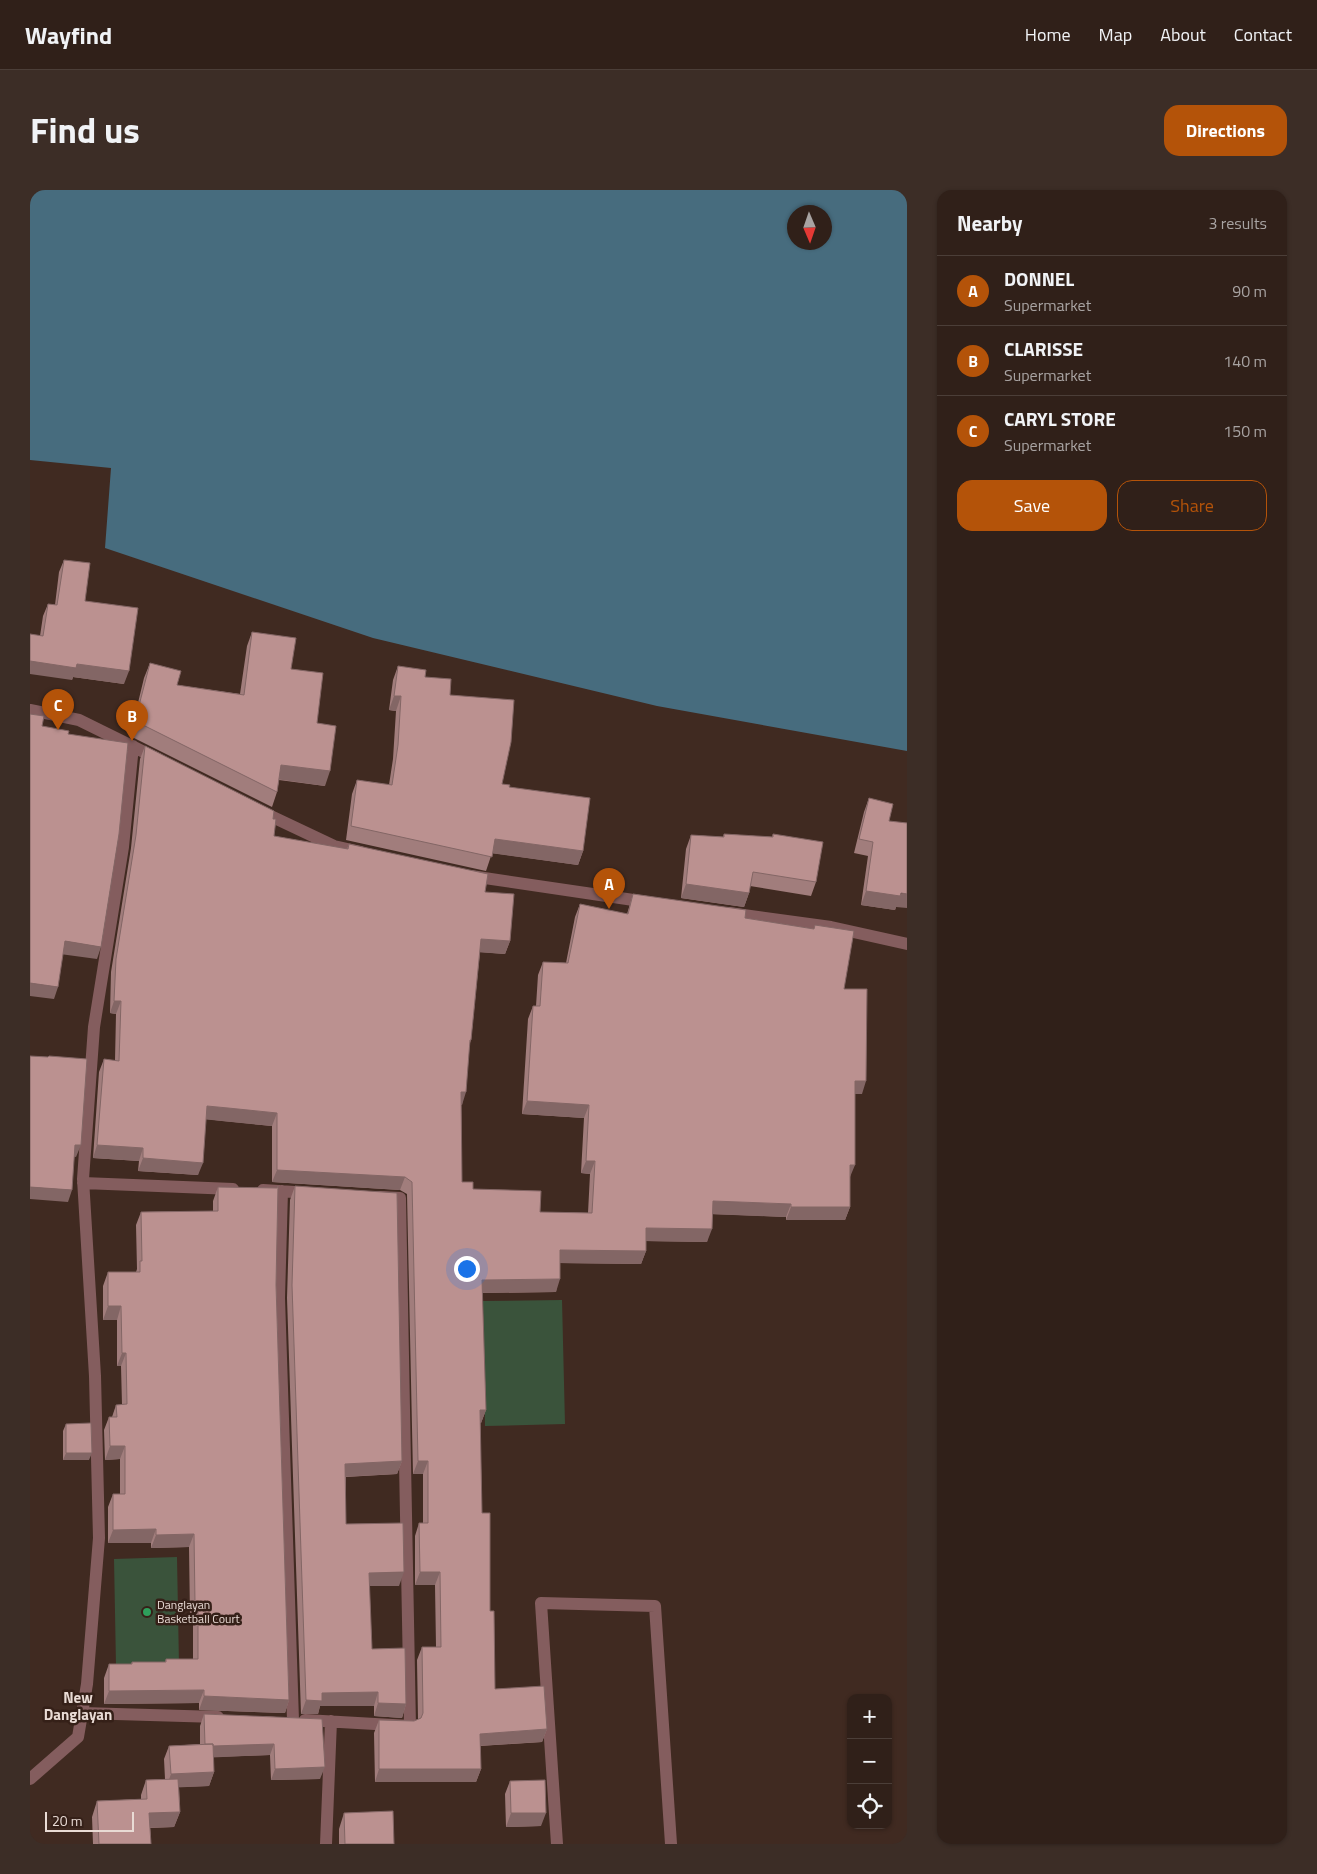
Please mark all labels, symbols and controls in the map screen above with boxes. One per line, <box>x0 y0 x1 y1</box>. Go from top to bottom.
text: Wayfind <box>25 17 112 53</box>
text: Home <box>1025 21 1071 48</box>
text: Map <box>1099 21 1132 48</box>
text: About <box>1160 21 1206 48</box>
text: Contact <box>1234 21 1292 48</box>
text: Find us <box>30 103 140 157</box>
button: Directions <box>1164 105 1287 156</box>
north arrow <box>787 205 832 250</box>
text: Nearby <box>957 207 1022 239</box>
text: 3 results <box>1208 211 1267 235</box>
text: DONNEL <box>1004 264 1074 293</box>
text: A <box>968 279 978 303</box>
text: 90 m <box>1232 279 1267 303</box>
text: Supermarket <box>1004 293 1091 317</box>
text: CLARISSE <box>1004 334 1083 363</box>
text: B <box>968 349 978 373</box>
text: 140 m <box>1223 349 1267 373</box>
text: Supermarket <box>1004 363 1091 387</box>
text: CARYL STORE <box>1004 404 1116 433</box>
text: C <box>969 419 977 443</box>
text: 150 m <box>1223 419 1267 443</box>
text: Supermarket <box>1004 433 1091 457</box>
button: Save <box>957 480 1107 531</box>
button: Share <box>1117 480 1267 531</box>
pin: C <box>42 689 74 730</box>
pin: B <box>116 700 148 741</box>
pin: A <box>593 868 625 909</box>
your location <box>454 1256 480 1282</box>
place label: Danglayan Basketball Court <box>157 1595 241 1628</box>
marker: Danglayan Basketball Court <box>141 1606 153 1618</box>
district label: New Danglayan <box>44 1686 112 1726</box>
map controls <box>847 1694 892 1829</box>
button: + <box>847 1694 892 1739</box>
button: − <box>847 1739 892 1784</box>
button: locate <box>847 1784 892 1829</box>
scale bar <box>45 1809 134 1832</box>
text: 20 m <box>52 1810 82 1831</box>

